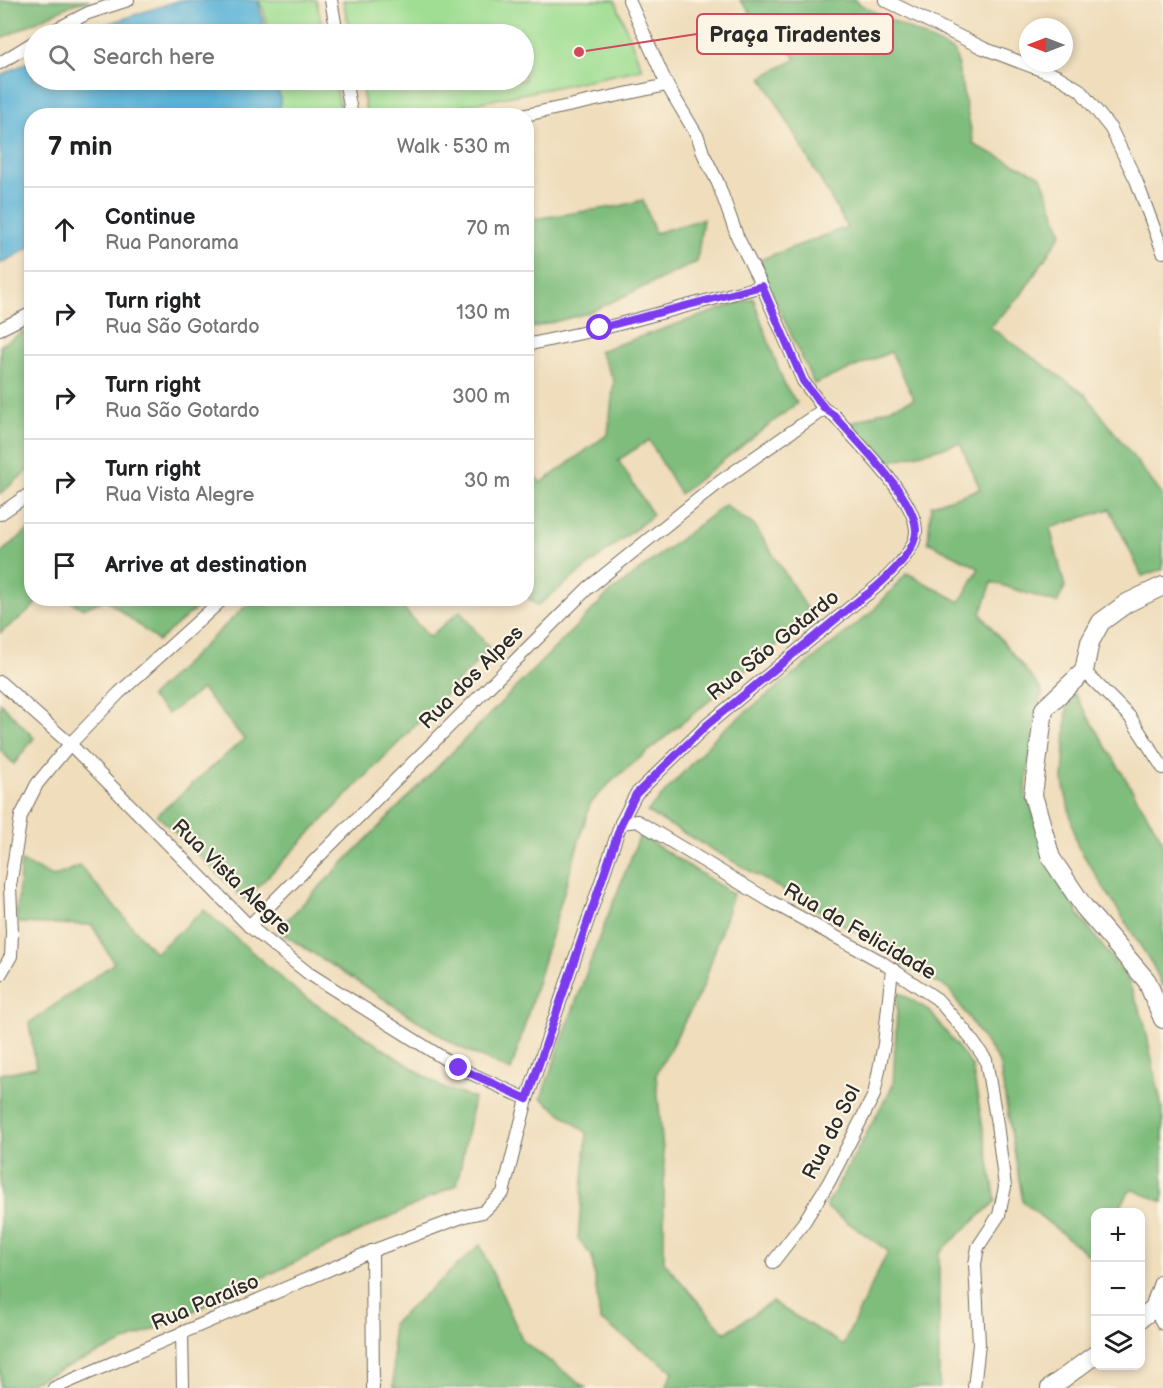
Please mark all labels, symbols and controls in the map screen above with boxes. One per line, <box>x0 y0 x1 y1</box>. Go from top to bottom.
callout: Praça Tiradentes <box>697 14 893 54</box>
north arrow <box>1019 18 1073 72</box>
text: Praça Tiradentes <box>709 22 881 49</box>
search box <box>24 24 534 90</box>
icon: search <box>45 41 78 74</box>
text: Search here <box>93 44 215 71</box>
text: 7 min <box>48 132 112 163</box>
text: Walk · 530 m <box>397 135 510 159</box>
text: Continue <box>105 204 195 231</box>
icon: ahead <box>48 213 81 246</box>
text: 70 m <box>466 217 510 241</box>
text: Rua Panorama <box>105 231 239 255</box>
text: Turn right <box>105 288 201 315</box>
icon: right <box>48 297 81 330</box>
text: 130 m <box>456 301 510 325</box>
route start <box>586 314 612 340</box>
text: Rua São Gotardo <box>105 315 260 339</box>
text: Turn right <box>105 372 201 399</box>
icon: right <box>48 381 81 414</box>
text: 300 m <box>452 385 510 409</box>
text: Rua São Gotardo <box>105 399 260 423</box>
text: Turn right <box>105 456 201 483</box>
icon: right <box>48 465 81 498</box>
text: 30 m <box>464 469 510 493</box>
text: Rua Vista Alegre <box>105 483 254 507</box>
icon: arrive <box>48 549 81 582</box>
text: Arrive at destination <box>105 552 307 579</box>
street label: Rua São Gotardo <box>702 585 844 706</box>
street label: Rua dos Alpes <box>414 620 529 735</box>
street label: Rua Vista Alegre <box>167 814 297 941</box>
street label: Rua da Felicidade <box>779 878 941 985</box>
route end <box>445 1054 471 1080</box>
street label: Rua do Sol <box>797 1081 866 1184</box>
map controls <box>1091 1208 1145 1370</box>
button: + <box>1091 1208 1145 1262</box>
button: − <box>1091 1262 1145 1316</box>
street label: Rua Paraíso <box>147 1269 263 1336</box>
button: layers <box>1091 1316 1145 1370</box>

